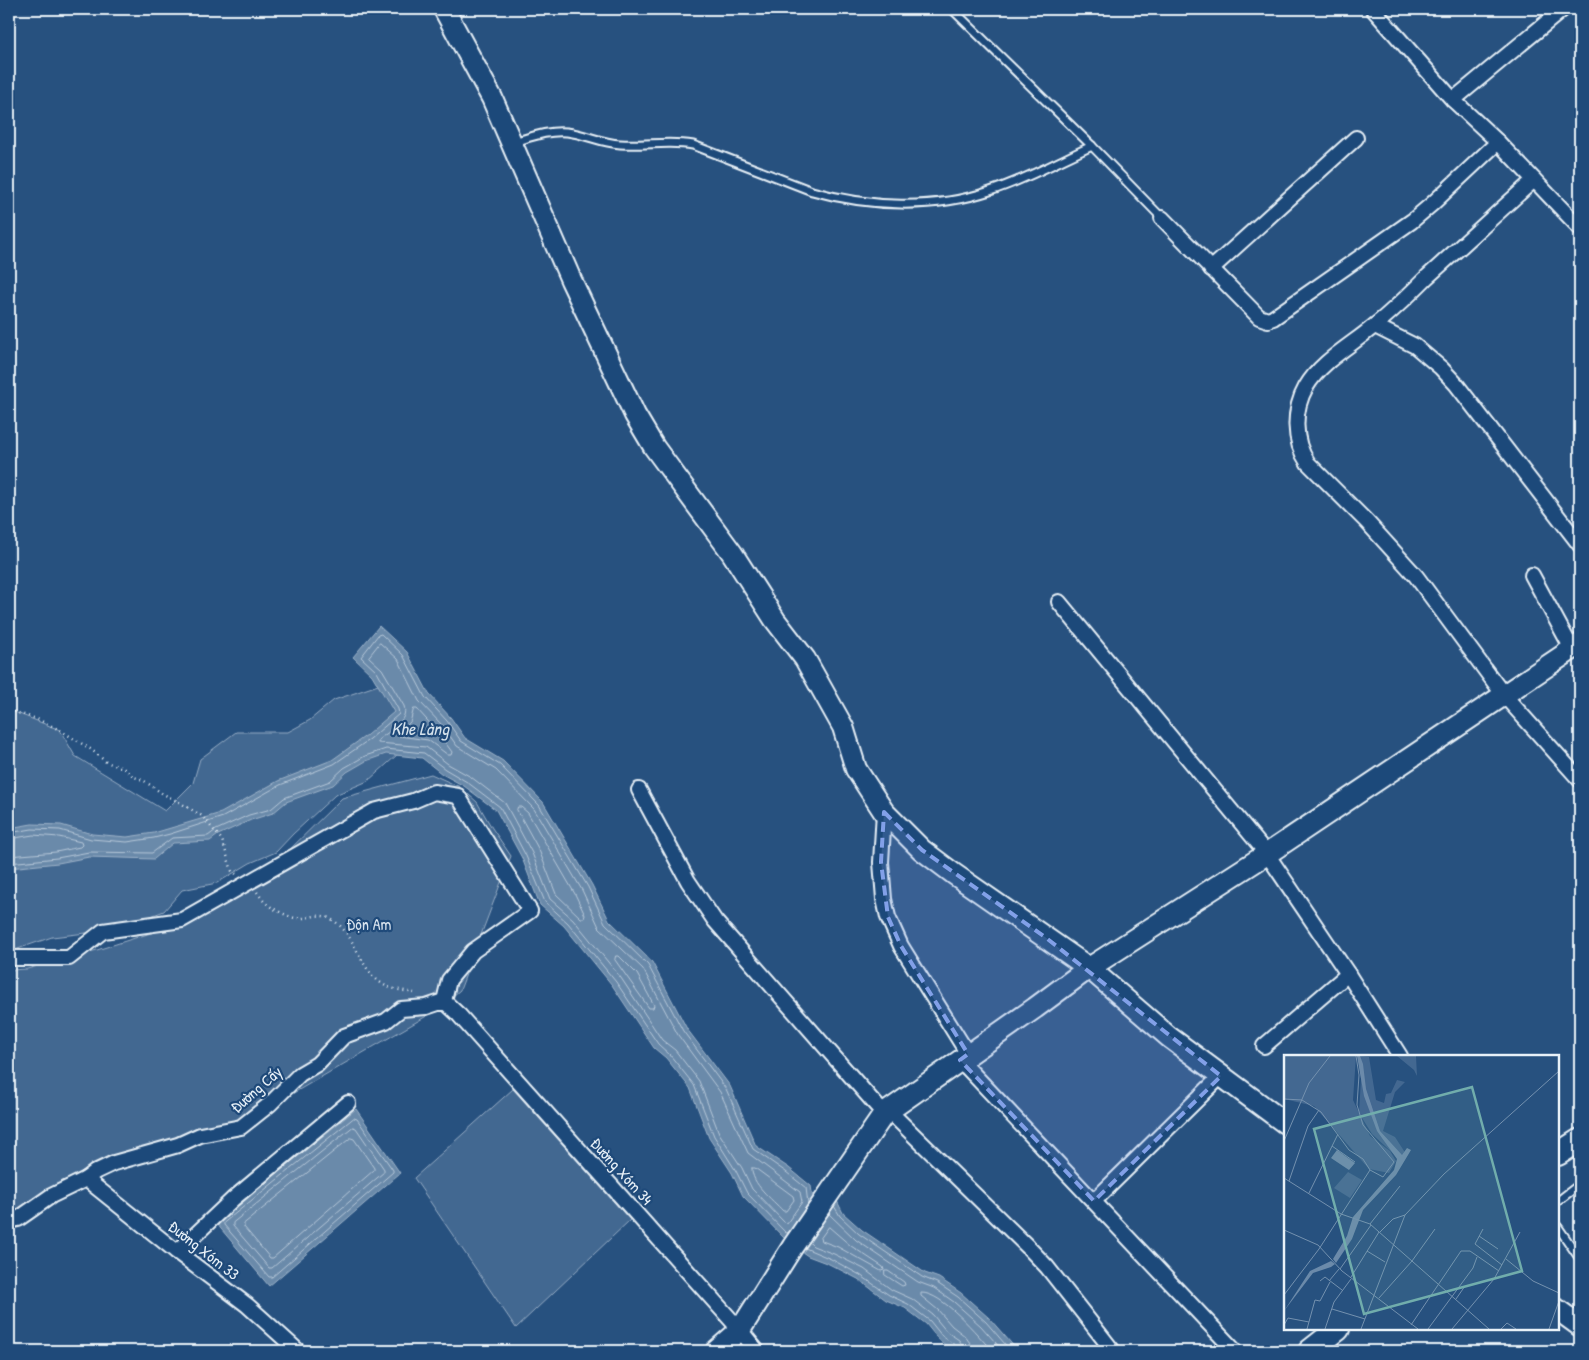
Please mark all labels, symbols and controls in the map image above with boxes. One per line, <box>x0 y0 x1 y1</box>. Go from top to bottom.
water label: Khe Làng <box>391 716 450 741</box>
park label: Độn Am <box>347 913 392 935</box>
inset map <box>1284 1055 1559 1330</box>
street label: Đường Cấy <box>226 1060 287 1117</box>
street label: Đường Xóm 34 <box>586 1133 658 1209</box>
street label: Đường Xóm 33 <box>164 1215 244 1285</box>

